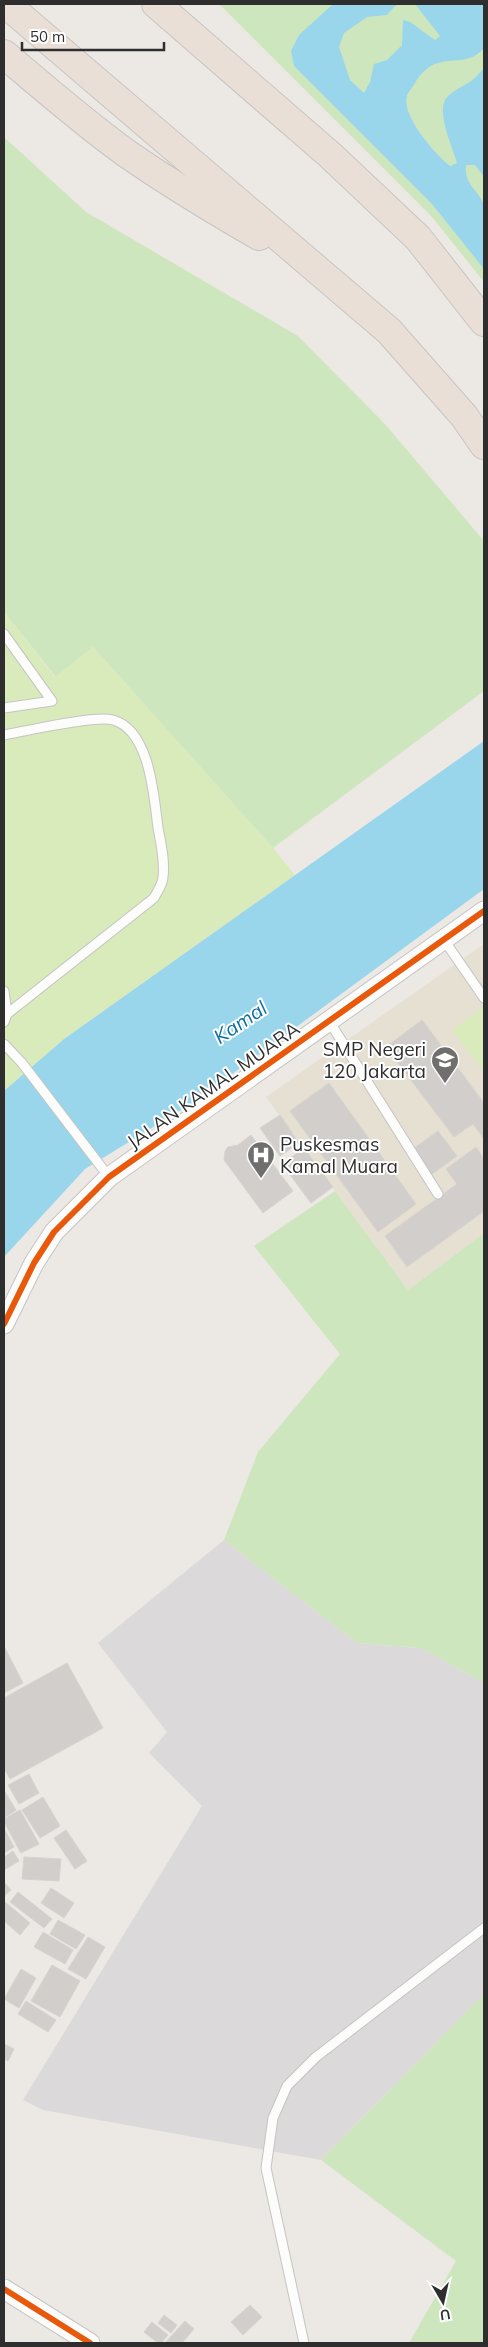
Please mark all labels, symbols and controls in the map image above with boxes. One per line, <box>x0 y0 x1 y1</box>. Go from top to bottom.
scale bar <box>22 20 165 52</box>
text: 50 m <box>30 27 65 46</box>
water label: Kamal <box>209 995 272 1049</box>
street label: JALAN KAMAL MUARA <box>122 1016 304 1154</box>
place label: SMP Negeri 120 Jakarta <box>323 1037 426 1083</box>
school or university icon: SMP Negeri 120 Jakarta <box>430 1045 460 1084</box>
place label: Puskesmas Kamal Muara <box>280 1132 398 1178</box>
hospital icon: Puskesmas Kamal Muara <box>246 1140 276 1179</box>
north arrow <box>418 2277 468 2327</box>
text: U <box>439 2305 452 2325</box>

